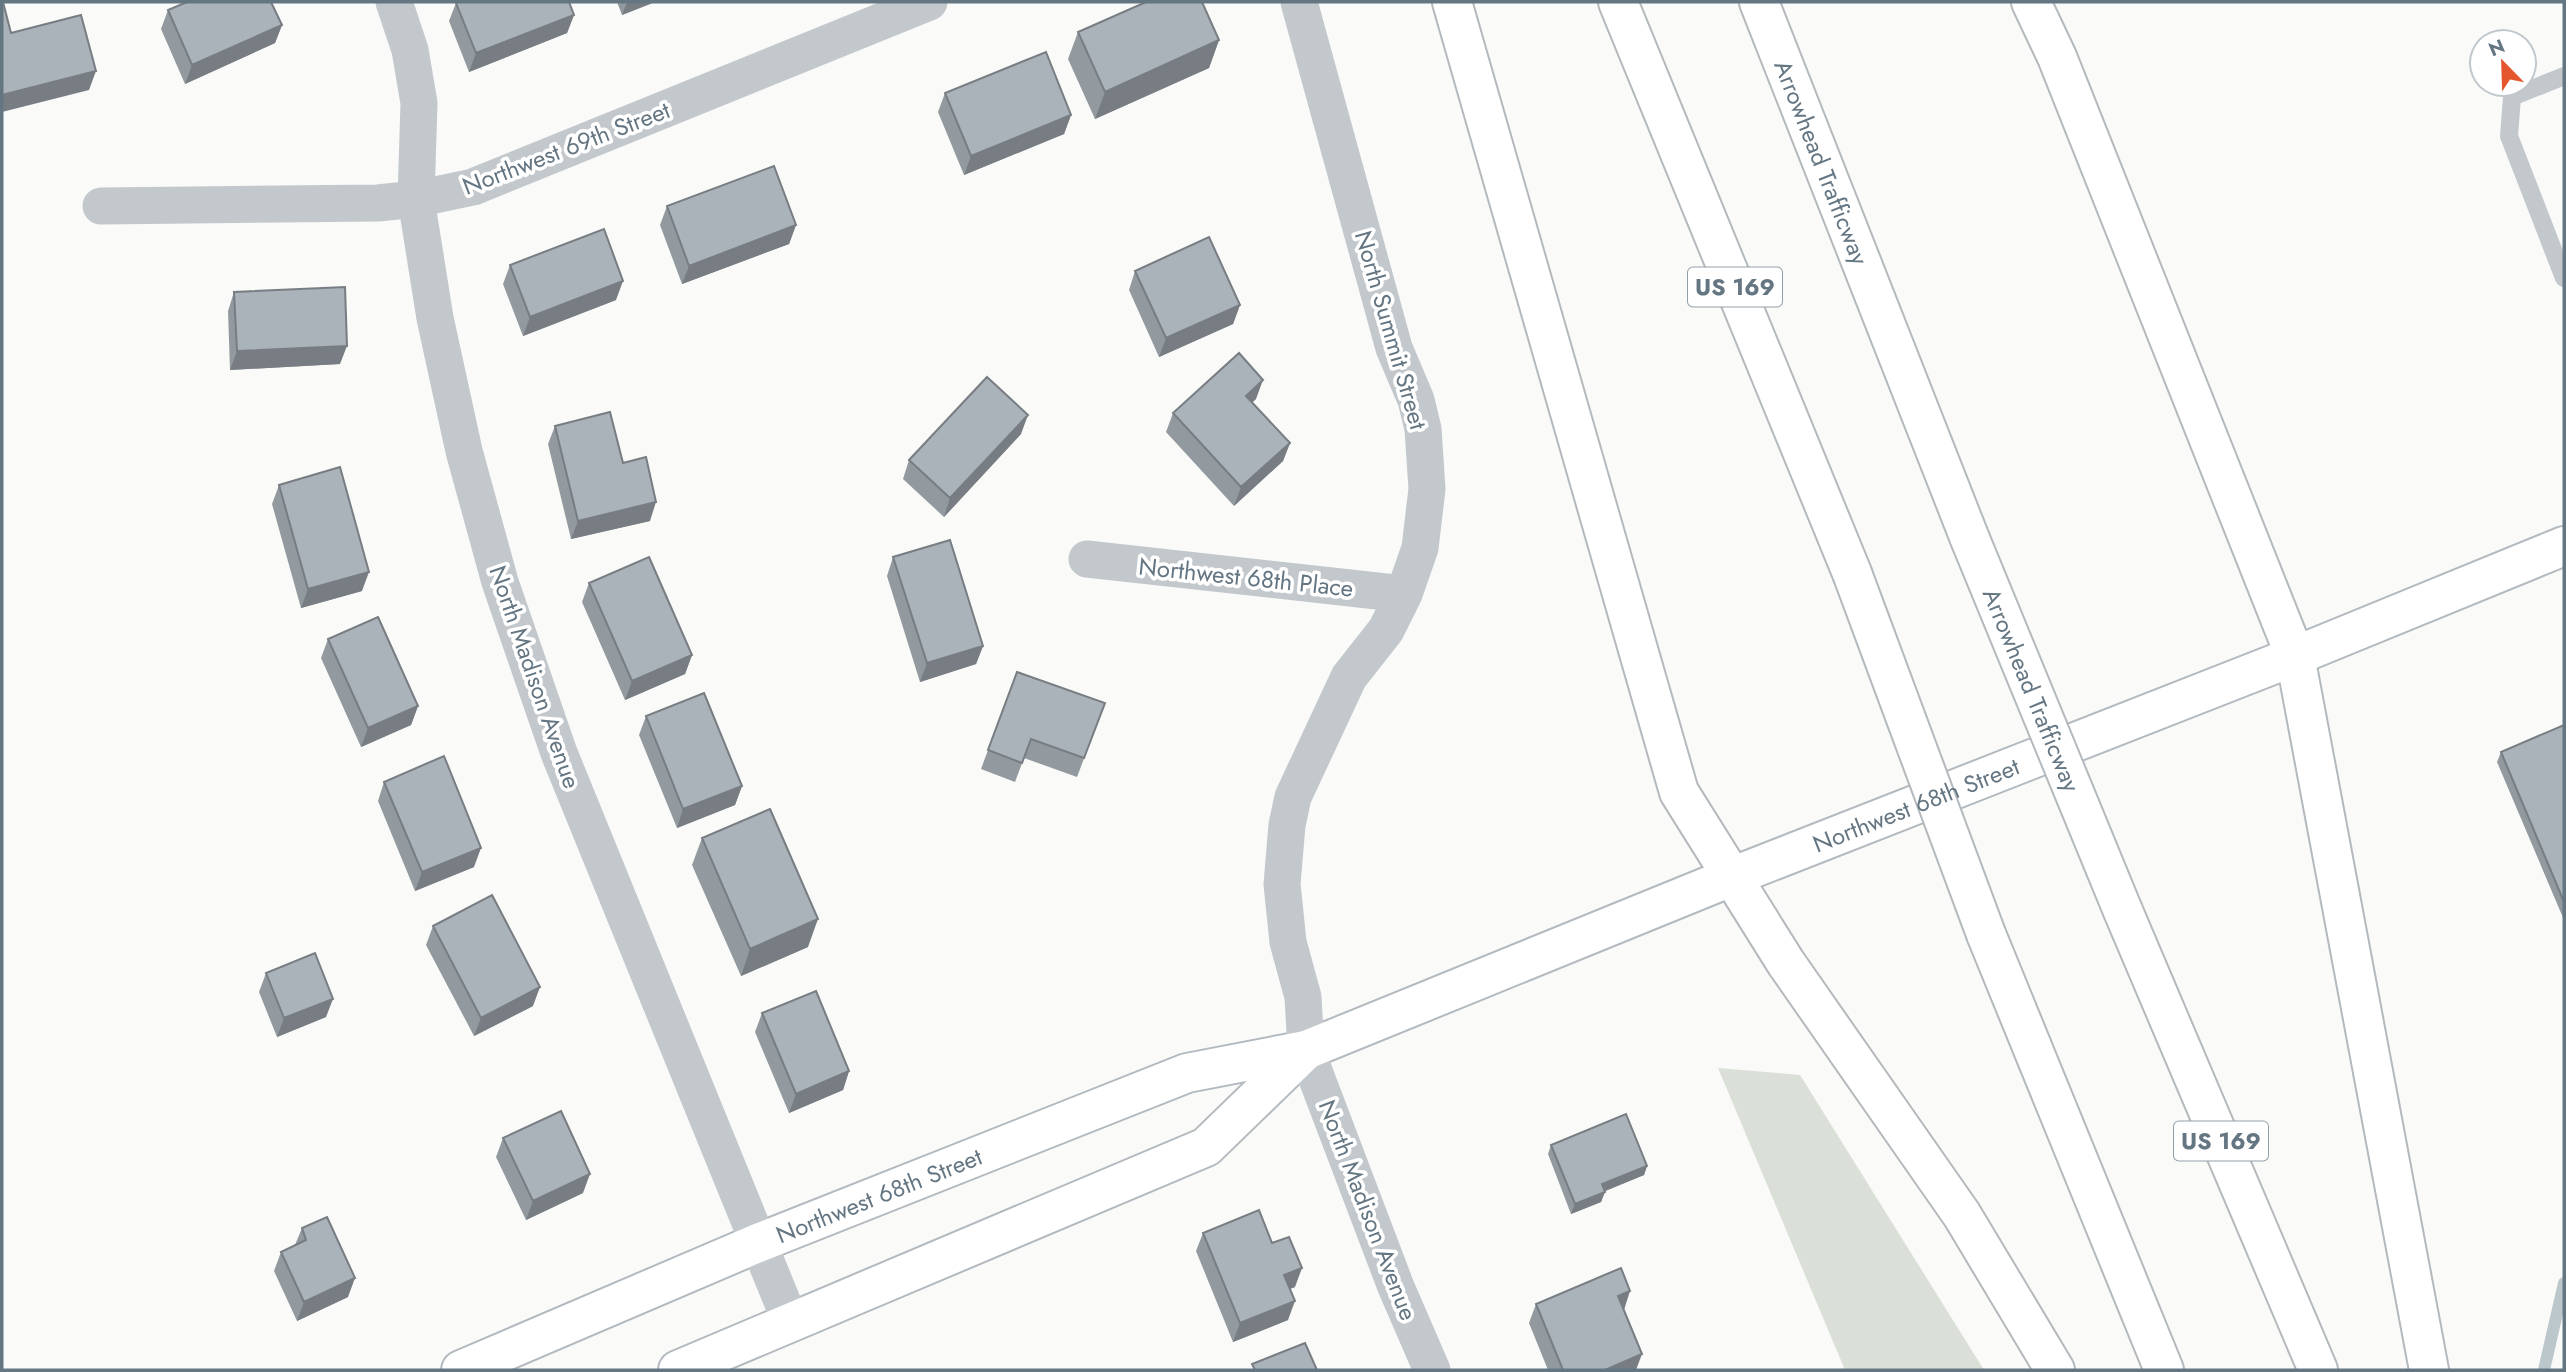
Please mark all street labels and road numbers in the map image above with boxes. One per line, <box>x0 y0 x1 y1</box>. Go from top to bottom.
street label: Arrowhead Trafficway <box>1766 55 1878 270</box>
street label: Northwest 69th Street <box>457 92 675 204</box>
street label: North Summit Street <box>1346 227 1436 434</box>
road number: US 169 <box>1688 268 1782 306</box>
street label: Northwest 68th Place <box>1137 548 1355 606</box>
street label: North Madison Avenue <box>480 561 590 793</box>
street label: Arrowhead Trafficway <box>1974 583 2090 797</box>
street label: Northwest 68th Street <box>1807 748 2024 861</box>
street label: North Madison Avenue <box>1310 1095 1426 1325</box>
road number: US 169 <box>2174 1122 2268 1160</box>
street label: Northwest 68th Street <box>771 1138 987 1252</box>

